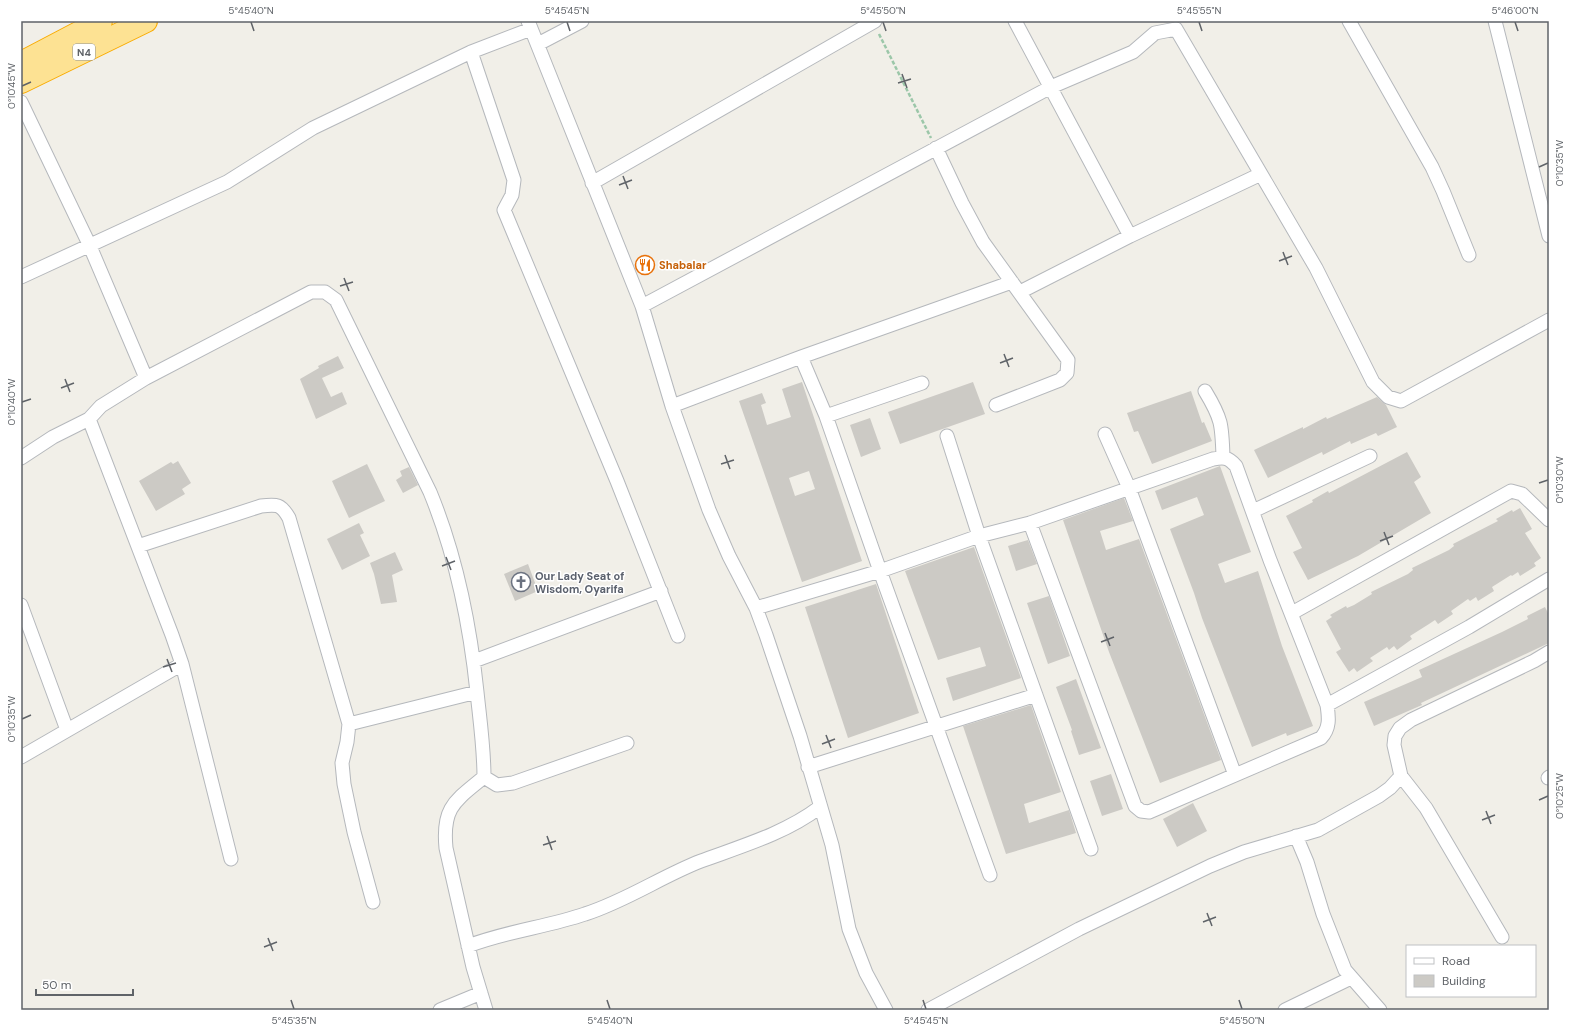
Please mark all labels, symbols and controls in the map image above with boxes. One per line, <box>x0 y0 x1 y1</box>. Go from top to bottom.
text: 5°45'40"N <box>228 4 274 17</box>
text: 5°45'45"N <box>545 4 589 17</box>
text: 5°45'50"N <box>860 4 906 17</box>
text: 5°45'55"N <box>1177 4 1221 17</box>
text: 5°46'00"N <box>1492 4 1539 17</box>
road number: N4 <box>73 44 95 60</box>
text: 0°10'45"W <box>5 63 18 109</box>
text: 0°10'35"W <box>1553 140 1566 186</box>
restaurant icon: Shabalar <box>634 254 656 276</box>
place label: Shabalar <box>659 258 707 272</box>
text: 0°10'40"W <box>5 378 18 425</box>
text: 0°10'30"W <box>1553 456 1566 504</box>
place label: Our Lady Seat of Wisdom, Oyarifa <box>535 569 624 596</box>
church icon: Our Lady Seat of Wisdom, Oyarifa <box>510 571 532 593</box>
text: 0°10'35"W <box>5 696 18 742</box>
text: 0°10'25"W <box>1553 773 1566 819</box>
legend <box>1406 945 1536 997</box>
text: Road <box>1442 953 1470 969</box>
scale bar <box>36 971 133 997</box>
text: Building <box>1442 973 1486 989</box>
text: 50 m <box>42 977 71 993</box>
text: 5°45'35"N <box>272 1014 316 1027</box>
text: 5°45'40"N <box>587 1014 633 1027</box>
text: 5°45'45"N <box>904 1014 948 1027</box>
text: 5°45'50"N <box>1219 1014 1265 1027</box>

